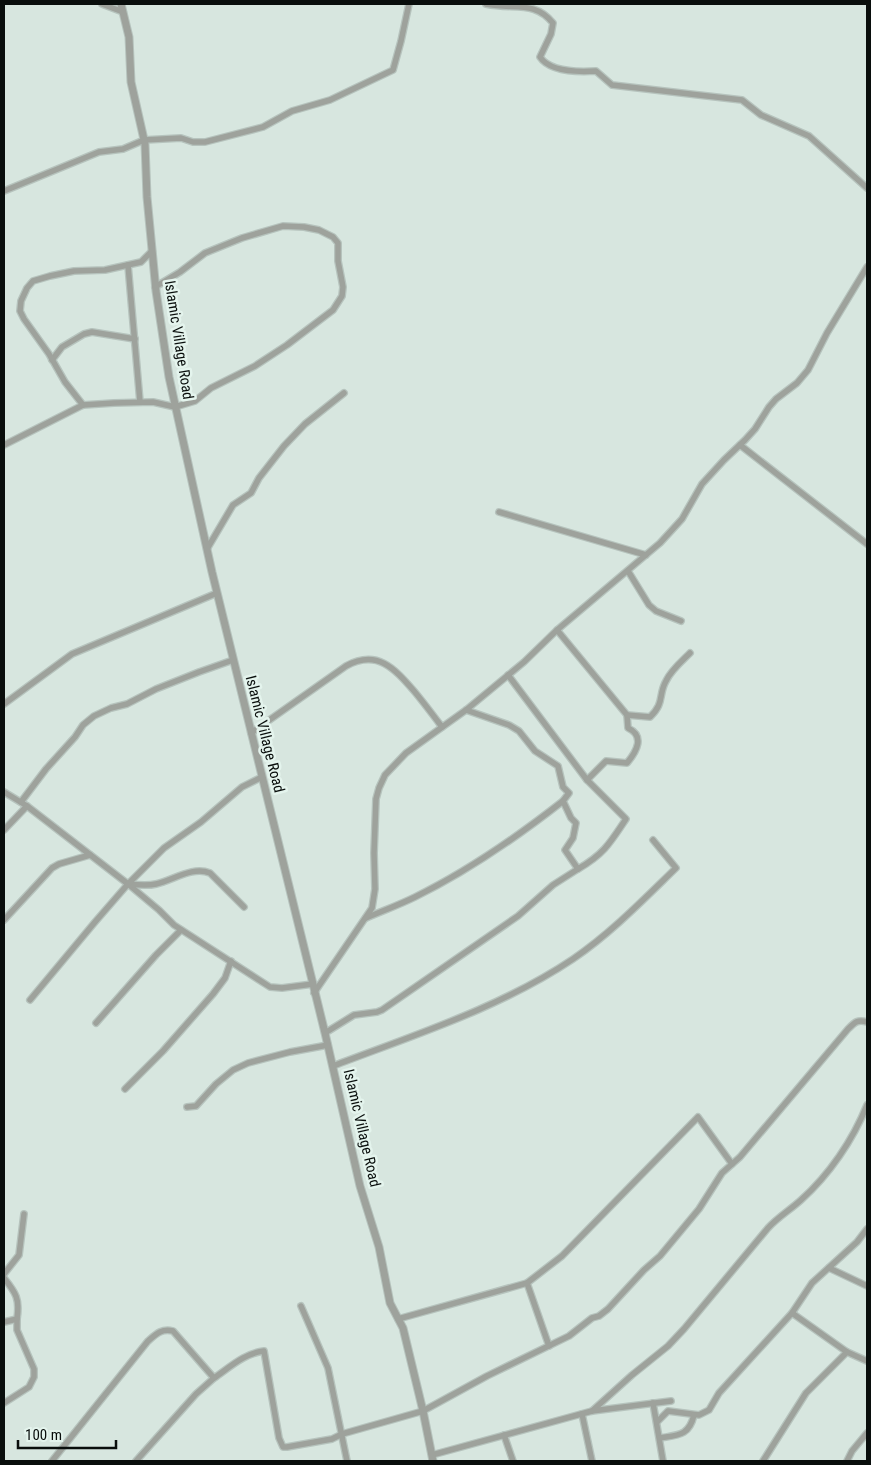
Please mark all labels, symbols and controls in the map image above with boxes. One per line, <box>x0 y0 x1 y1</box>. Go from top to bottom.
street label: Islamic Village Road <box>161 279 197 401</box>
street label: Islamic Village Road <box>242 673 288 795</box>
street label: Islamic Village Road <box>340 1067 384 1189</box>
scale bar <box>18 1418 115 1450</box>
text: 100 m <box>25 1426 62 1444</box>

